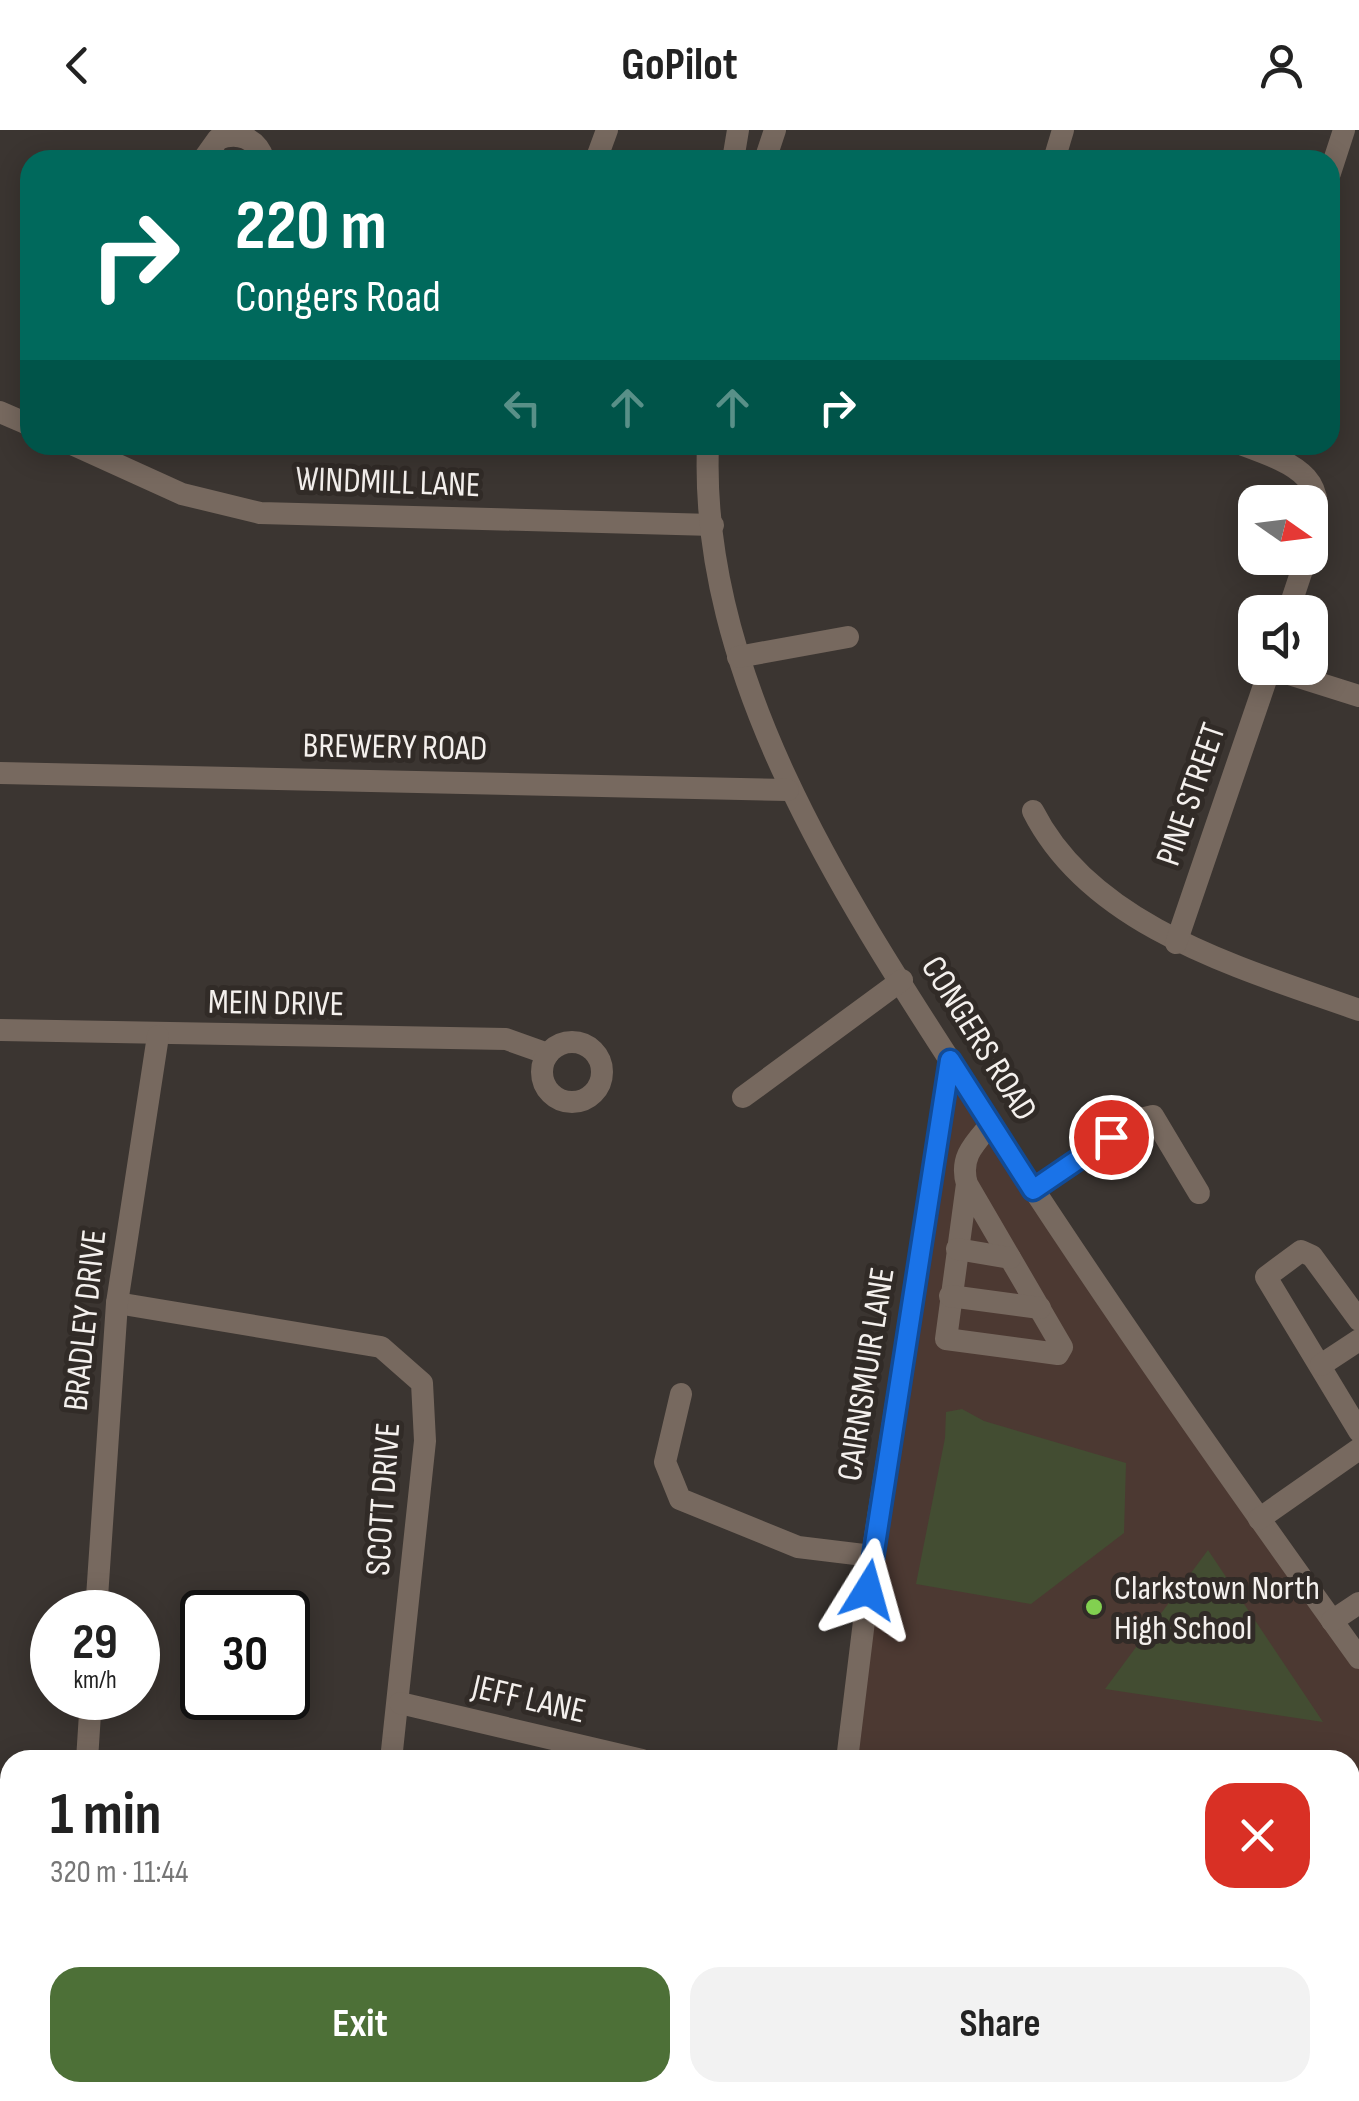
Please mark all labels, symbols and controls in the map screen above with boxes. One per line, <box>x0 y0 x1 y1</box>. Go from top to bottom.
icon: back <box>50 38 105 93</box>
text: GoPilot <box>621 38 738 93</box>
icon: person <box>1254 38 1309 93</box>
text: 220 m <box>235 185 387 269</box>
icon: right <box>70 190 200 320</box>
text: Congers Road <box>235 270 441 325</box>
icon: left <box>495 380 550 435</box>
icon: ahead <box>600 380 655 435</box>
icon: ahead <box>705 380 760 435</box>
icon: right <box>810 380 865 435</box>
street label: WINDMILL LANE <box>295 458 481 507</box>
north arrow <box>1238 485 1328 575</box>
map controls <box>1238 485 1328 685</box>
button: sound <box>1238 595 1328 685</box>
street label: PINE STREET <box>1147 718 1236 871</box>
street label: BREWERY ROAD <box>302 724 488 771</box>
street label: CONGERS ROAD <box>911 949 1046 1129</box>
street label: MEIN DRIVE <box>207 981 345 1026</box>
pin <box>1069 1095 1154 1180</box>
icon: arrive <box>1084 1110 1139 1165</box>
street label: BRADLEY DRIVE <box>55 1227 116 1413</box>
street label: CAIRNSMUIR LANE <box>828 1264 905 1484</box>
street label: SCOTT DRIVE <box>357 1421 410 1577</box>
position arrow <box>816 1538 920 1642</box>
place label: Clarkstown North High School <box>1114 1567 1320 1650</box>
speed limit sign: 30 <box>180 1590 310 1720</box>
marker: Clarkstown North High School <box>1083 1596 1105 1618</box>
text: 29 <box>72 1613 118 1673</box>
text: km/h <box>73 1665 117 1696</box>
street label: JEFF LANE <box>467 1665 590 1733</box>
text: 1 min <box>50 1779 162 1851</box>
button: close <box>1205 1783 1310 1888</box>
text: 320 m · 11:44 <box>50 1853 188 1892</box>
button: Exit <box>50 1967 670 2082</box>
button: Share <box>690 1967 1310 2082</box>

